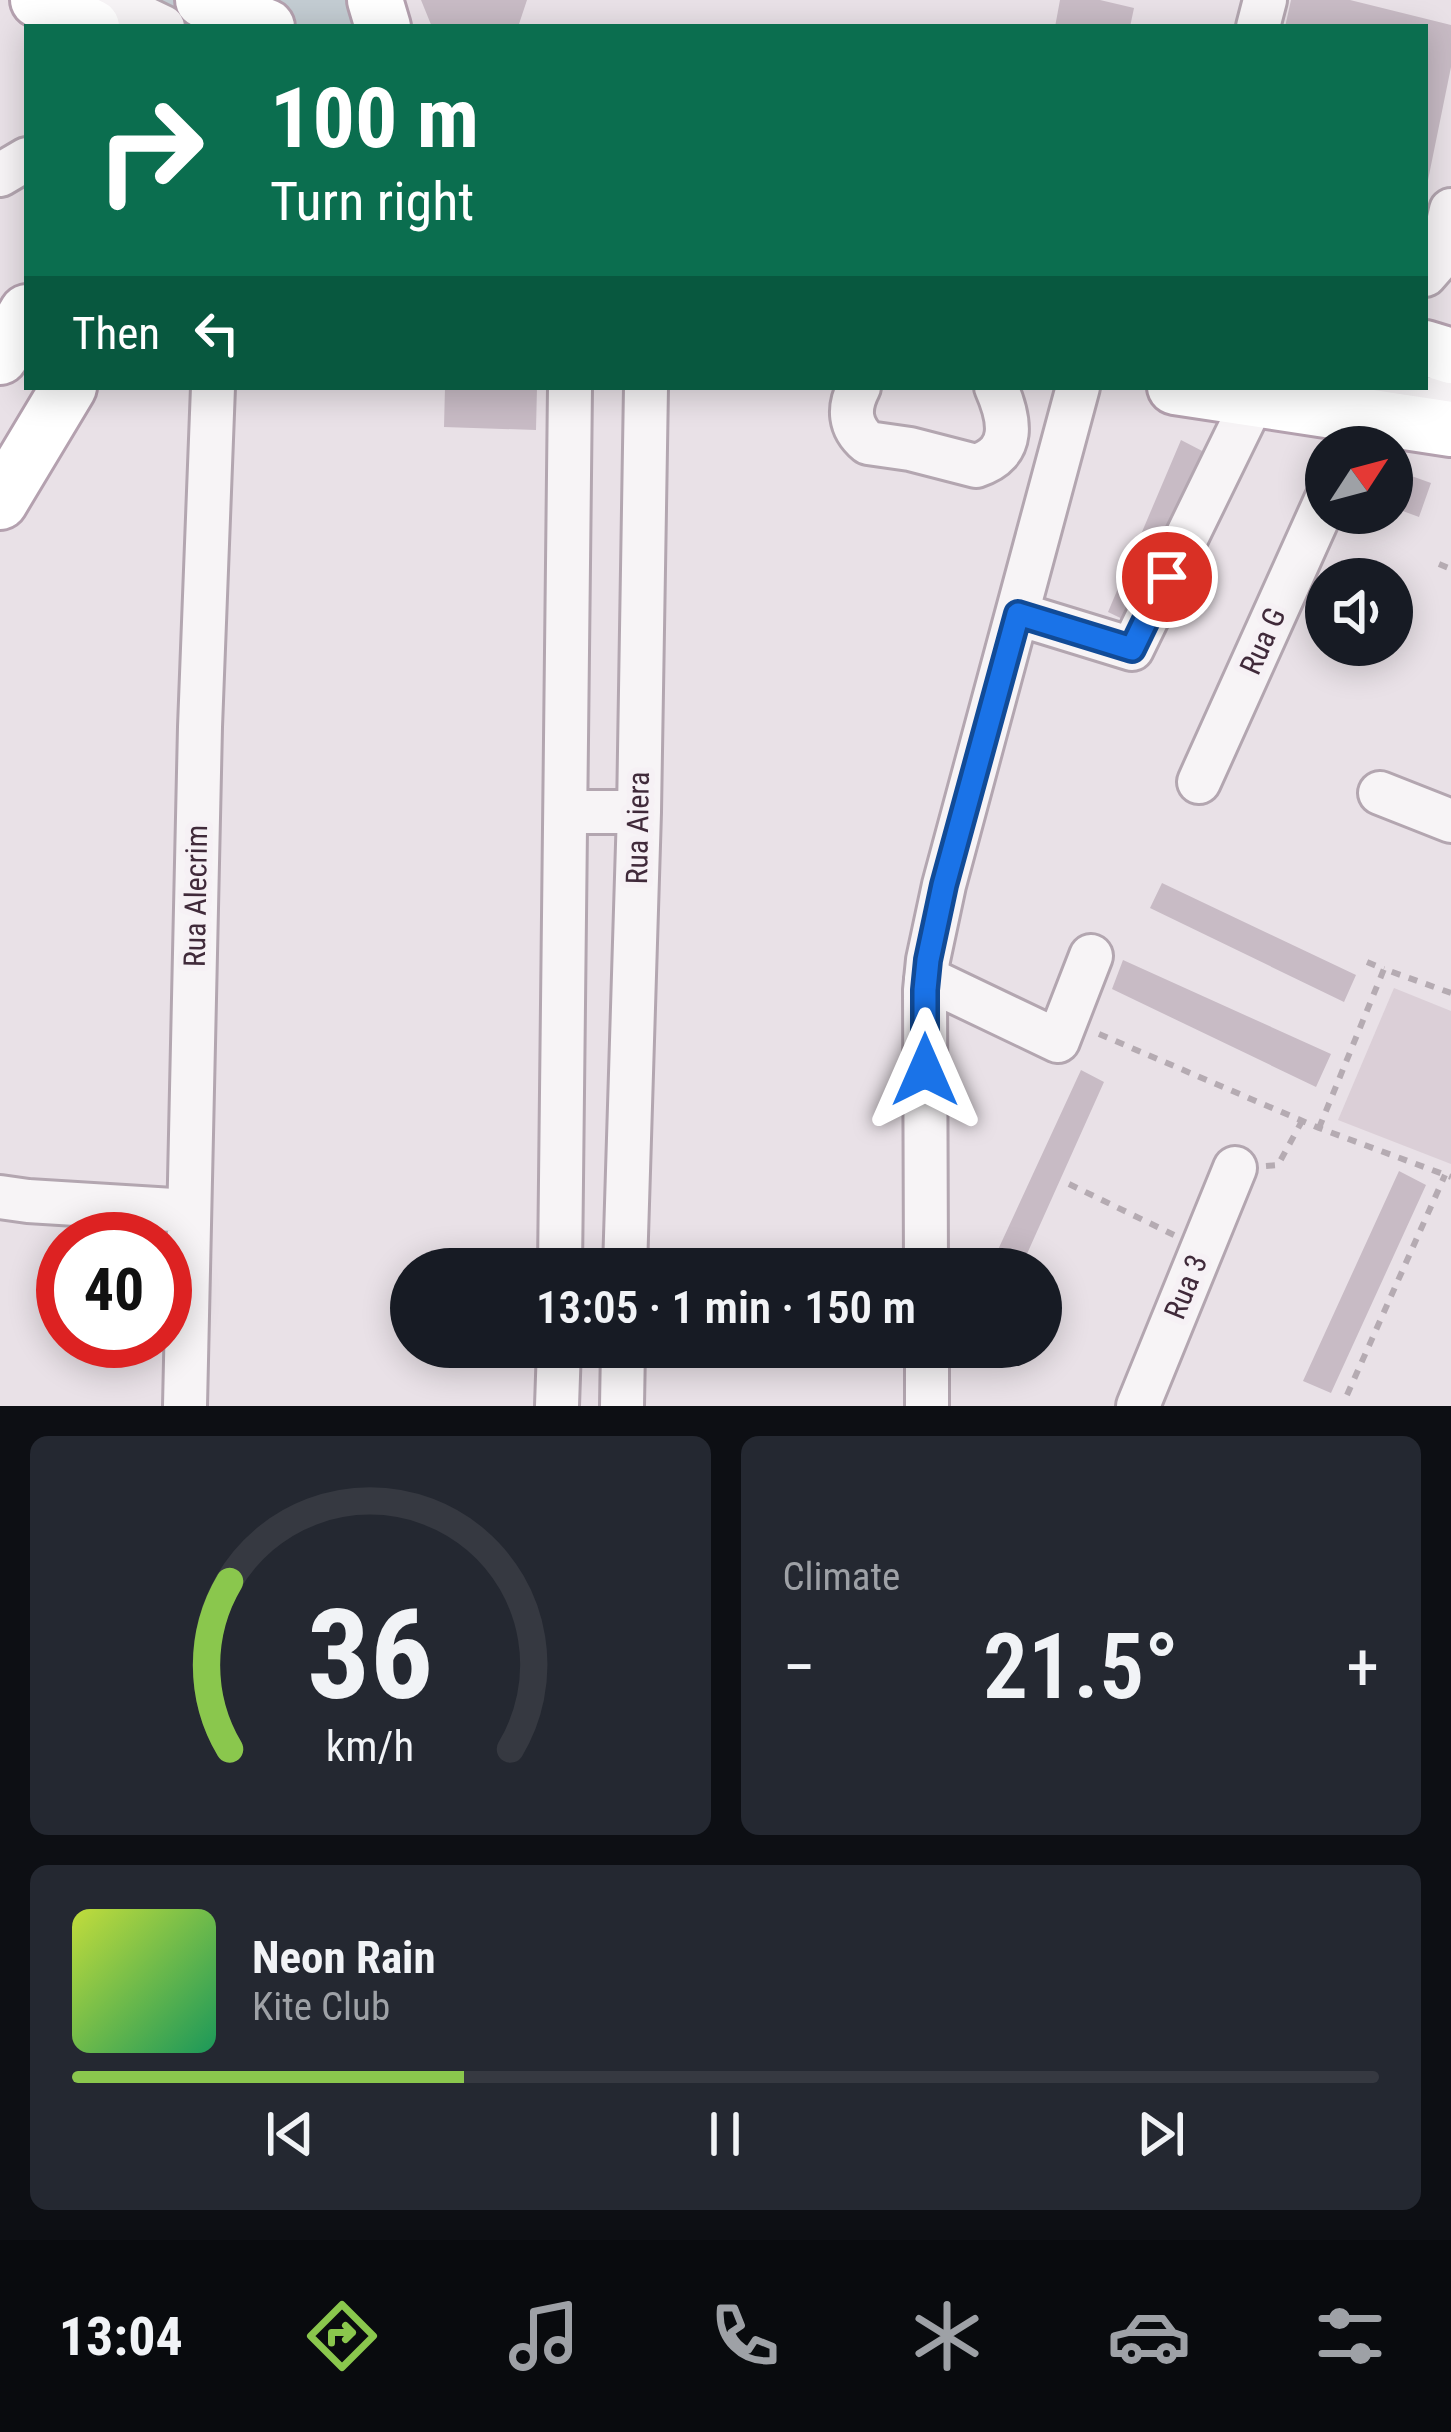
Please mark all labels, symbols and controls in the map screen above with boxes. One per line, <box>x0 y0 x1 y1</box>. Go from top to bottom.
text: 100 m <box>270 69 479 168</box>
icon: right <box>72 72 228 228</box>
text: Turn right <box>270 170 474 233</box>
icon: left <box>184 300 250 366</box>
text: Then <box>72 307 160 360</box>
north arrow <box>1305 426 1413 534</box>
map controls <box>1305 426 1413 666</box>
pin <box>1116 526 1218 628</box>
icon: arrive <box>1134 544 1200 610</box>
button: sound <box>1305 558 1413 666</box>
street label: Rua G <box>1232 602 1293 680</box>
street label: Rua Aiera <box>619 771 656 885</box>
street label: Rua Alecrim <box>177 824 214 967</box>
position arrow <box>862 1007 988 1133</box>
speed limit sign: 40 <box>36 1212 192 1368</box>
street label: Rua 3 <box>1157 1249 1214 1324</box>
text: 13:05 · 1 min · 150 m <box>536 1281 916 1334</box>
text: Climate <box>783 1554 900 1600</box>
text: 36 <box>307 1582 433 1728</box>
text: 21.5° <box>983 1615 1179 1720</box>
text: − <box>783 1629 816 1706</box>
text: + <box>1346 1629 1379 1706</box>
text: km/h <box>326 1720 414 1770</box>
text: Neon Rain <box>252 1931 436 1984</box>
text: Kite Club <box>252 1984 390 2030</box>
icon: previous <box>257 2101 323 2167</box>
icon: pause <box>692 2101 758 2167</box>
icon: next <box>1128 2101 1194 2167</box>
icon: directions <box>300 2294 384 2378</box>
icon: music <box>502 2294 586 2378</box>
icon: phone <box>703 2294 787 2378</box>
icon: climate <box>905 2294 989 2378</box>
icon: car <box>1107 2294 1191 2378</box>
icon: filters <box>1308 2294 1392 2378</box>
text: 13:04 <box>59 2305 183 2368</box>

